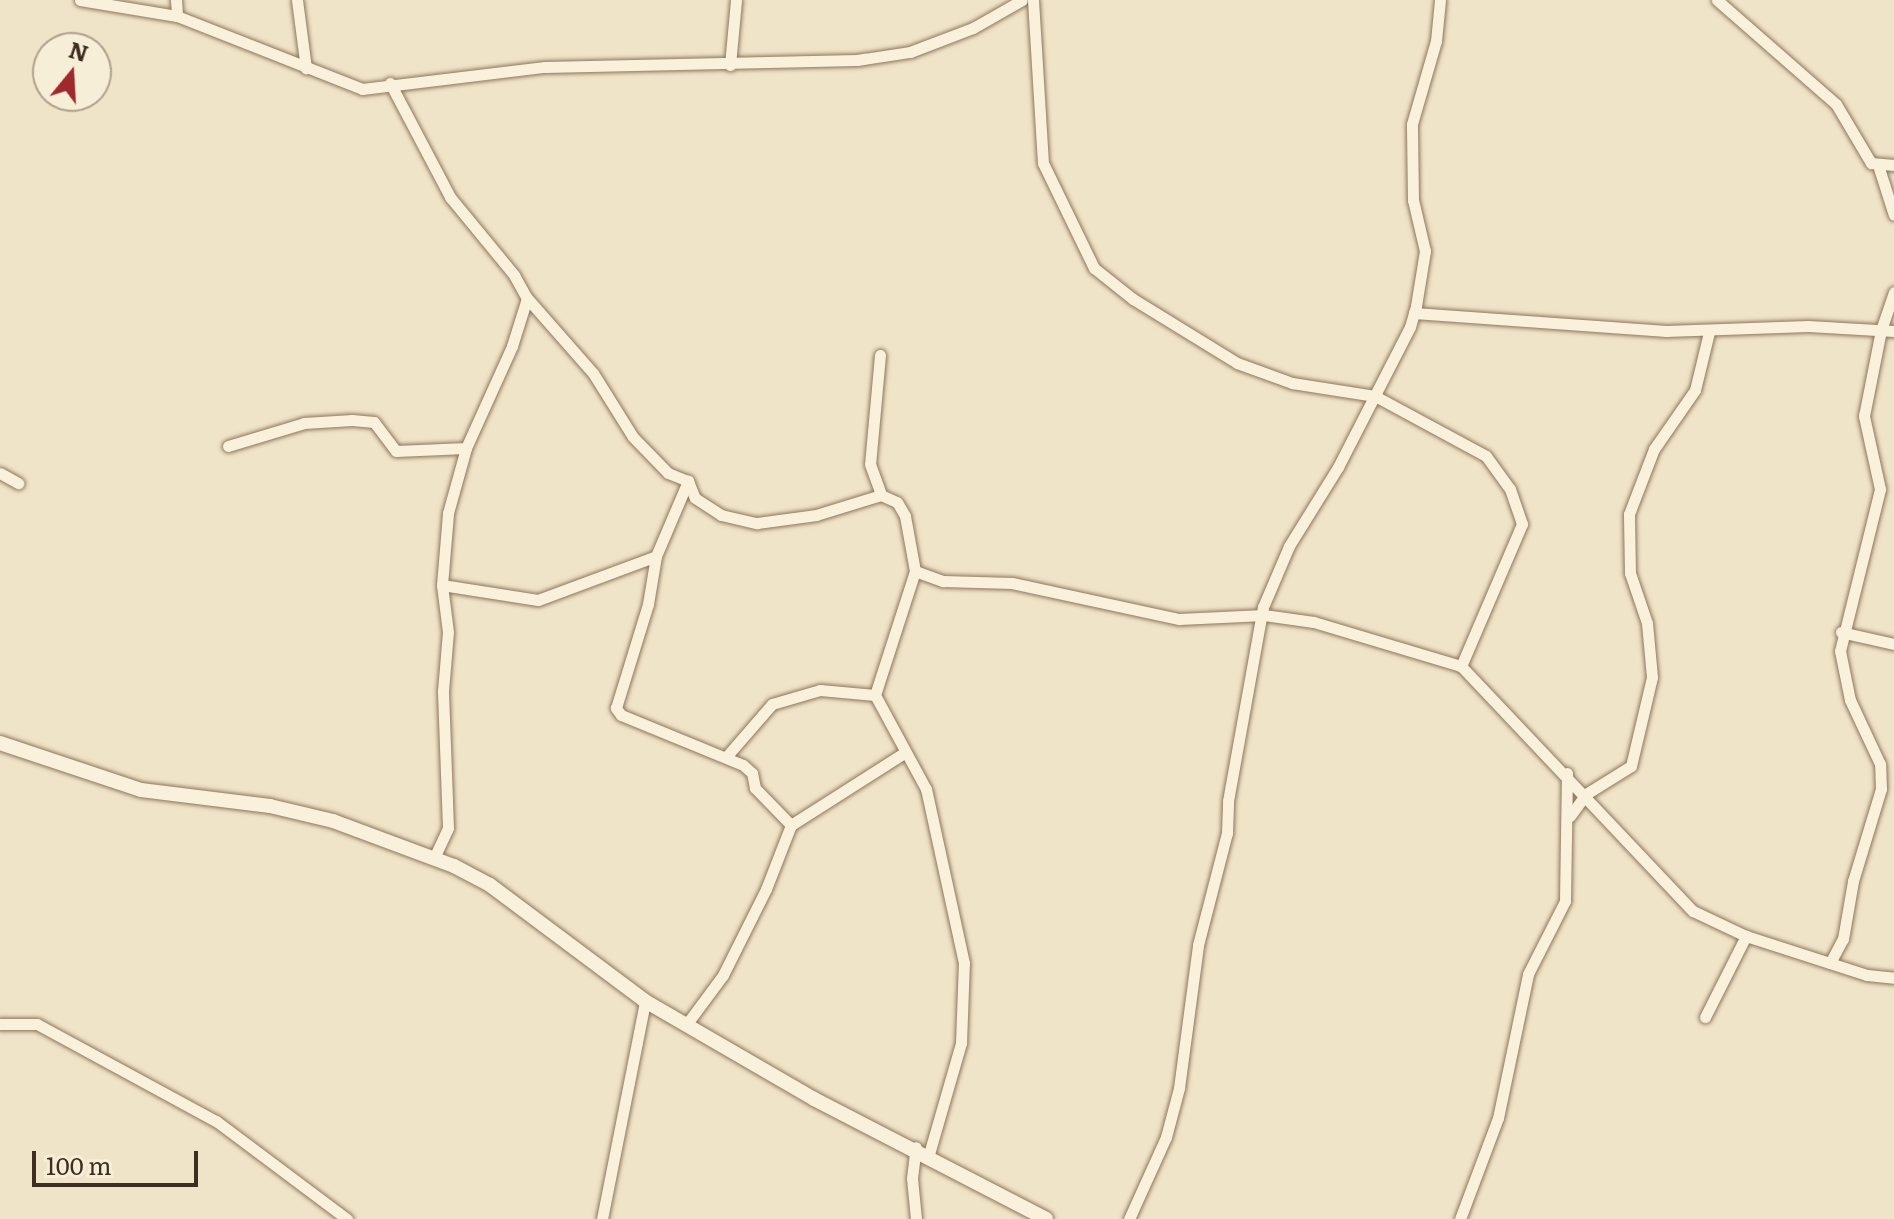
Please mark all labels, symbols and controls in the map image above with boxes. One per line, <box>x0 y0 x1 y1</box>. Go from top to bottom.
north arrow <box>32 32 112 112</box>
text: N <box>65 32 93 69</box>
scale bar <box>36 1135 202 1185</box>
text: 100 m <box>46 1147 112 1182</box>

